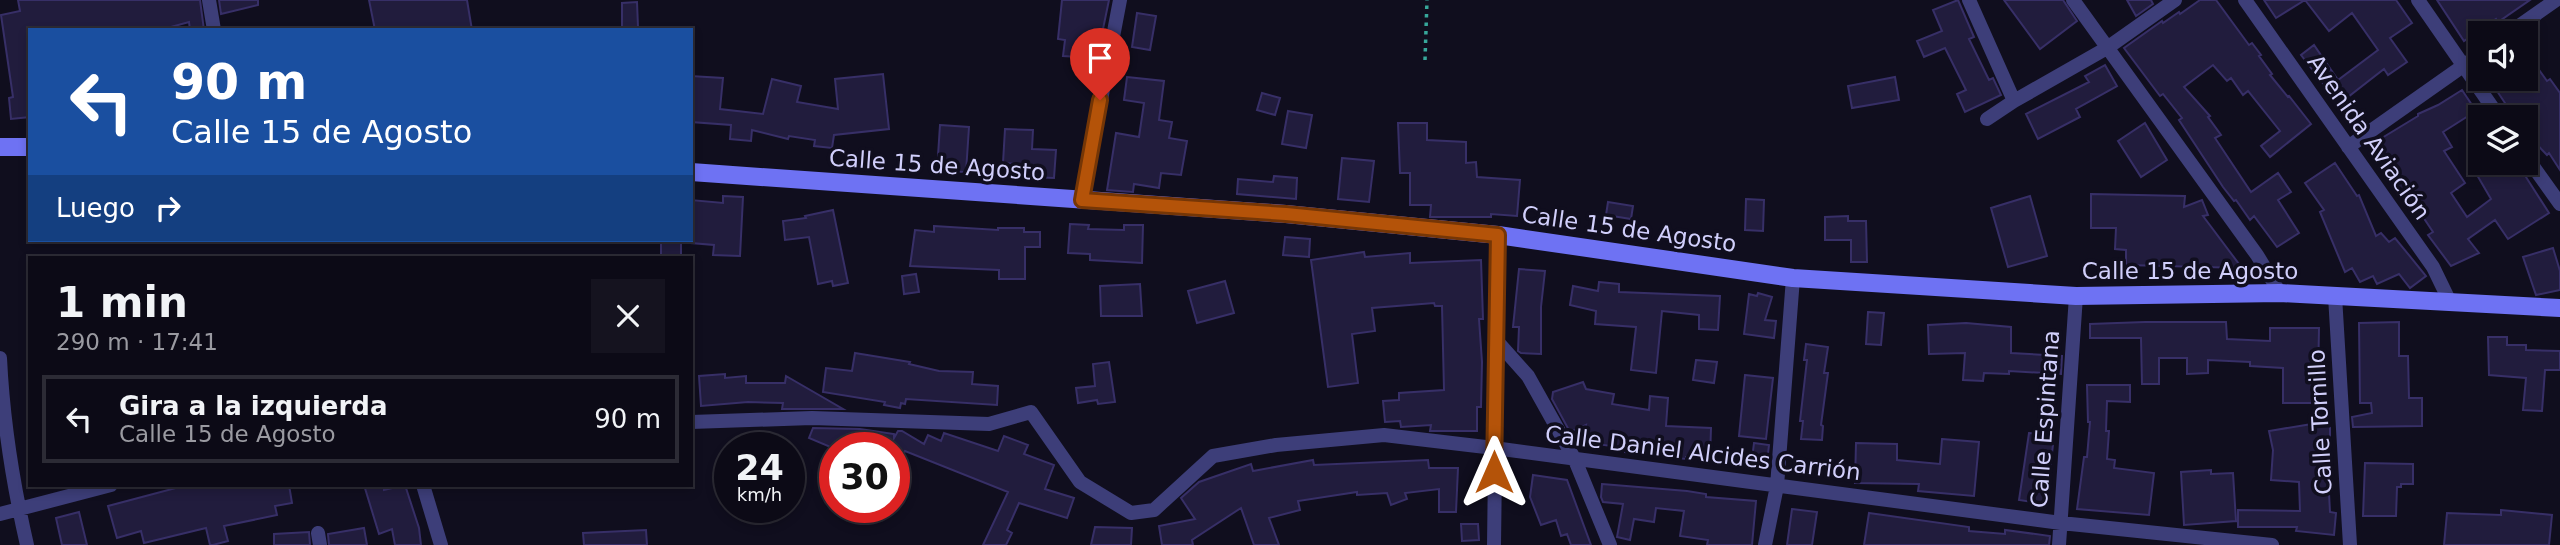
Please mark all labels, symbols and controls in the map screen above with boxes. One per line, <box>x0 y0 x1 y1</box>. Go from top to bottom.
map controls <box>2468 21 2538 175</box>
button: sound <box>2468 21 2538 91</box>
pin <box>1070 28 1130 100</box>
icon: arrive <box>1081 39 1119 77</box>
street label: Avenida Aviación <box>2302 50 2436 224</box>
text: 90 m <box>171 54 307 111</box>
icon: left <box>56 56 147 147</box>
button: layers <box>2468 105 2538 175</box>
text: Calle 15 de Agosto <box>171 113 472 151</box>
street label: Calle 15 de Agosto <box>828 144 1046 186</box>
icon: right <box>149 189 187 227</box>
text: Luego <box>56 193 135 223</box>
street label: Calle 15 de Agosto <box>1520 201 1738 257</box>
street label: Calle 15 de Agosto <box>2082 258 2298 284</box>
text: 1 min <box>56 278 188 327</box>
button: close <box>591 279 665 353</box>
text: 290 m · 17:41 <box>56 329 218 355</box>
street label: Calle Espintana <box>2026 329 2064 509</box>
street label: Calle Tornillo <box>2303 349 2337 495</box>
text: Gira a la izquierda <box>119 391 387 421</box>
icon: left <box>60 400 98 438</box>
text: 90 m <box>594 404 661 434</box>
text: Calle 15 de Agosto <box>119 421 336 447</box>
street label: Calle Daniel Alcides Carrión <box>1544 421 1862 485</box>
speed limit sign: 30 <box>819 432 910 523</box>
position arrow <box>1457 435 1531 509</box>
text: 24 <box>735 448 784 488</box>
text: km/h <box>737 484 782 505</box>

